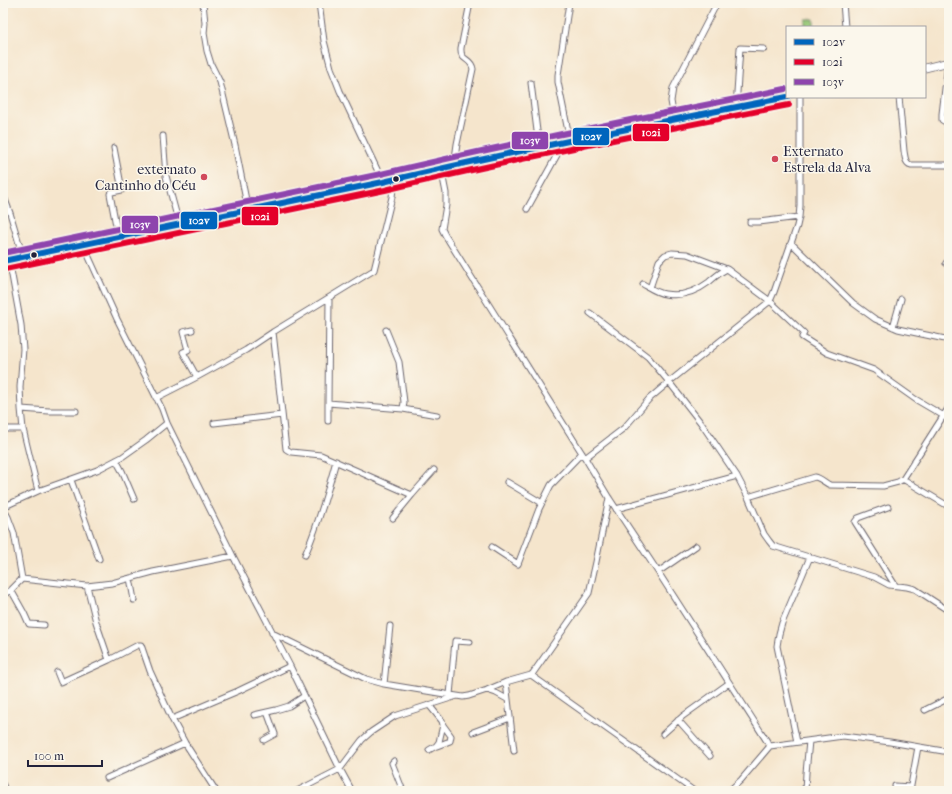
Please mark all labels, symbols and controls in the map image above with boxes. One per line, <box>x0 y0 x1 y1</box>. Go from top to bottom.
legend <box>786 26 926 98</box>
text: 102v <box>822 35 846 49</box>
text: 102i <box>822 55 843 69</box>
text: 103v <box>822 75 845 89</box>
line badge: 102i <box>632 123 670 142</box>
text: 102i <box>642 126 661 139</box>
line badge: 102v <box>572 127 610 146</box>
text: 102v <box>580 130 602 143</box>
line badge: 103v <box>511 131 549 150</box>
text: 103v <box>520 134 540 147</box>
place label: Externato Estrela da Alva <box>783 143 872 176</box>
marker: Externato Estrela da Alva <box>770 154 780 164</box>
place label: externato Cantinho do Céu <box>95 161 196 194</box>
marker: externato Cantinho do Céu <box>199 172 209 182</box>
unlabelled marker <box>391 174 401 184</box>
line badge: 102i <box>241 206 279 226</box>
text: 102i <box>251 210 270 223</box>
line badge: 102v <box>180 211 218 230</box>
text: 102v <box>188 214 210 227</box>
line badge: 103v <box>121 215 159 234</box>
text: 103v <box>130 218 150 231</box>
unlabelled marker <box>29 250 39 260</box>
scale bar <box>28 742 102 768</box>
text: 100 m <box>34 749 64 763</box>

